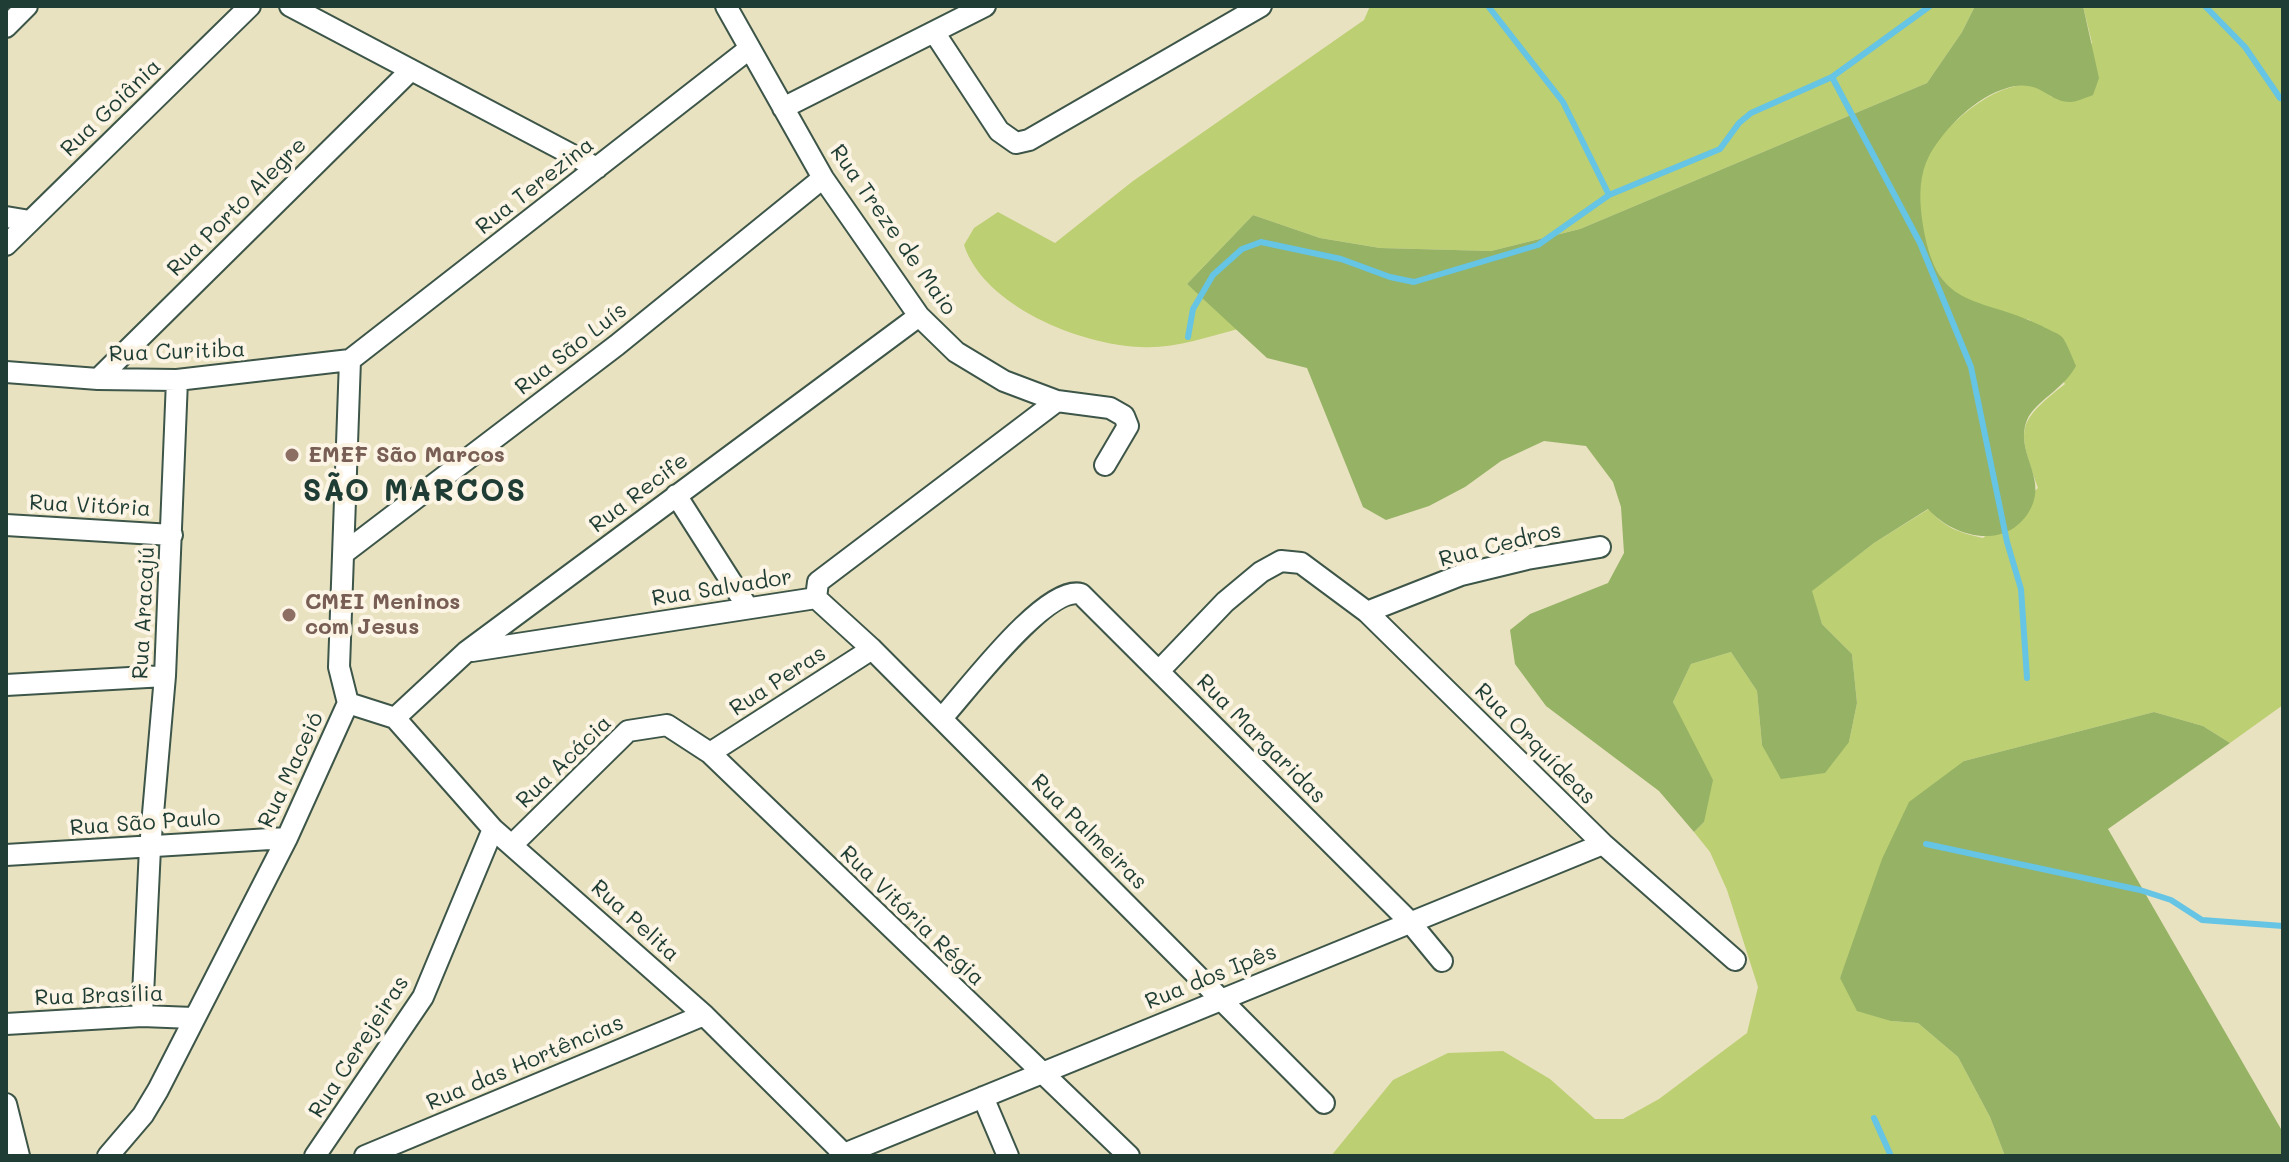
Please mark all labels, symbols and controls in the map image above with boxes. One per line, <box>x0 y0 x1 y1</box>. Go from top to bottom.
street label: Rua Goiânia <box>55 54 167 162</box>
street label: Rua Porto Alegre <box>162 132 312 282</box>
street label: Rua Terezina <box>471 132 599 240</box>
street label: Rua Treze de Maio <box>824 140 962 320</box>
street label: Rua São Luís <box>510 297 632 401</box>
street label: Rua Curitiba <box>108 336 246 368</box>
place label: EMEF São Marcos <box>308 442 505 468</box>
marker: EMEF São Marcos <box>283 446 301 464</box>
street label: Rua Recife <box>585 447 693 539</box>
district label: SÃO MARCOS <box>303 474 527 510</box>
street label: Rua Vitória <box>28 490 152 522</box>
street label: Rua Cedros <box>1436 517 1564 573</box>
street label: Rua Aracajú <box>127 546 161 680</box>
street label: Rua Salvador <box>650 564 794 612</box>
place label: CMEI Meninos com Jesus <box>305 589 460 640</box>
marker: CMEI Meninos com Jesus <box>280 606 298 624</box>
street label: Rua Peras <box>725 640 831 722</box>
street label: Rua Margaridas <box>1191 669 1331 809</box>
street label: Rua Orquídeas <box>1469 678 1601 810</box>
street label: Rua Maceió <box>253 708 329 832</box>
street label: Rua Acácia <box>511 710 617 814</box>
street label: Rua Palmeiras <box>1026 769 1152 895</box>
street label: Rua São Paulo <box>69 805 221 841</box>
street label: Rua Vitória Régia <box>834 840 990 992</box>
street label: Rua Pelita <box>585 875 685 967</box>
street label: Rua dos Ipês <box>1141 939 1281 1015</box>
street label: Rua Cerejeiras <box>303 971 415 1123</box>
street label: Rua Brasília <box>34 981 164 1011</box>
street label: Rua das Hortências <box>422 1010 628 1116</box>

